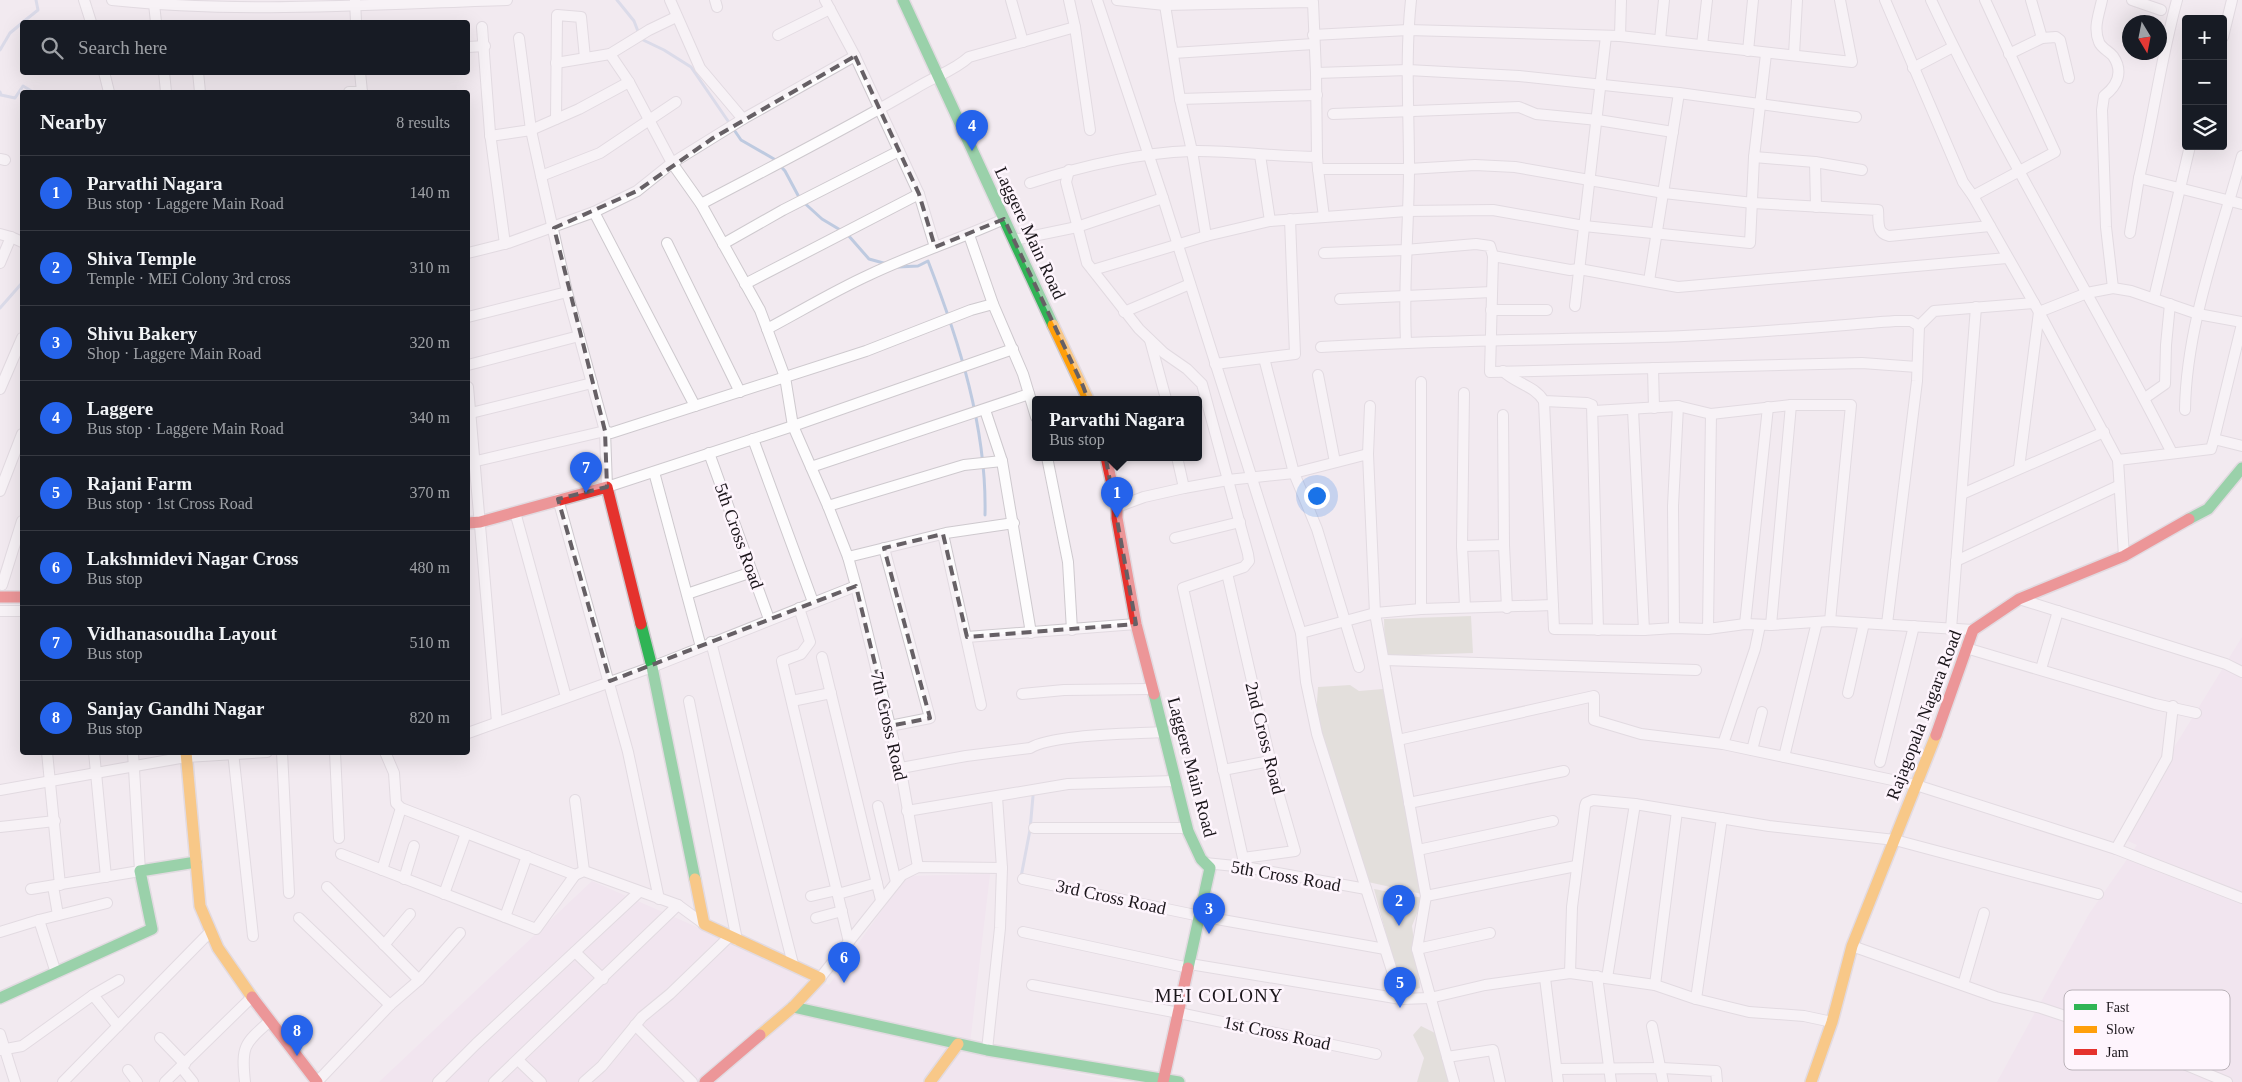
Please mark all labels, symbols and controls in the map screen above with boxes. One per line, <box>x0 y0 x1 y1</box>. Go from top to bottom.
north arrow <box>2122 15 2167 60</box>
map controls <box>2182 15 2227 150</box>
button: + <box>2182 15 2227 60</box>
search box <box>20 20 470 75</box>
icon: search <box>38 34 66 62</box>
text: Search here <box>78 37 167 58</box>
button: − <box>2182 60 2227 105</box>
button: layers <box>2182 105 2227 150</box>
text: Nearby <box>40 110 107 134</box>
pin: 4 <box>956 110 988 151</box>
text: 8 results <box>396 114 450 131</box>
street label: Laggere Main Road <box>991 164 1069 302</box>
text: Parvathi Nagara <box>87 173 223 194</box>
text: 1 <box>52 184 60 201</box>
text: 140 m <box>410 184 450 201</box>
text: Bus stop · Laggere Main Road <box>87 195 284 212</box>
text: Shiva Temple <box>87 248 196 269</box>
text: 2 <box>52 259 60 276</box>
text: 310 m <box>410 259 450 276</box>
text: Temple · MEI Colony 3rd cross <box>87 270 291 287</box>
text: Shivu Bakery <box>87 323 197 344</box>
text: 3 <box>52 334 60 351</box>
text: 320 m <box>410 334 450 351</box>
text: Shop · Laggere Main Road <box>87 345 261 362</box>
popup <box>1032 396 1202 461</box>
text: Laggere <box>87 398 153 419</box>
text: 4 <box>52 409 60 426</box>
text: 340 m <box>410 409 450 426</box>
text: Parvathi Nagara <box>1049 409 1185 430</box>
text: Bus stop · Laggere Main Road <box>87 420 284 437</box>
text: Bus stop <box>1049 431 1105 448</box>
pin: 7 <box>570 452 602 493</box>
text: Rajani Farm <box>87 473 192 494</box>
pin: 1 <box>1101 477 1133 518</box>
street label: 5th Cross Road <box>711 480 767 592</box>
your location <box>1304 483 1330 509</box>
text: 5 <box>52 484 60 501</box>
text: 370 m <box>410 484 450 501</box>
text: Bus stop · 1st Cross Road <box>87 495 253 512</box>
text: Lakshmidevi Nagar Cross <box>87 548 299 569</box>
text: 6 <box>52 559 60 576</box>
text: 480 m <box>410 559 450 576</box>
text: Bus stop <box>87 570 143 587</box>
text: Vidhanasoudha Layout <box>87 623 277 644</box>
street label: Rajagopala Nagara Road <box>1882 627 1966 803</box>
text: 7 <box>52 634 60 651</box>
text: 510 m <box>410 634 450 651</box>
text: Bus stop <box>87 645 143 662</box>
street label: 7th Cross Road <box>867 670 911 782</box>
street label: 2nd Cross Road <box>1241 680 1289 796</box>
street label: Laggere Main Road <box>1164 695 1220 839</box>
text: Sanjay Gandhi Nagar <box>87 698 264 719</box>
text: 8 <box>52 709 60 726</box>
text: 820 m <box>410 709 450 726</box>
text: Bus stop <box>87 720 143 737</box>
street label: 5th Cross Road <box>1230 857 1342 895</box>
street label: 3rd Cross Road <box>1054 876 1168 918</box>
pin: 2 <box>1383 885 1415 926</box>
pin: 3 <box>1193 893 1225 934</box>
pin: 6 <box>828 942 860 983</box>
pin: 5 <box>1384 967 1416 1008</box>
district label: MEI COLONY <box>1155 985 1283 1006</box>
legend <box>2064 990 2230 1070</box>
text: Fast <box>2106 1000 2129 1015</box>
street label: 1st Cross Road <box>1222 1012 1332 1054</box>
pin: 8 <box>281 1015 313 1056</box>
text: Slow <box>2106 1022 2136 1037</box>
text: Jam <box>2106 1045 2129 1060</box>

